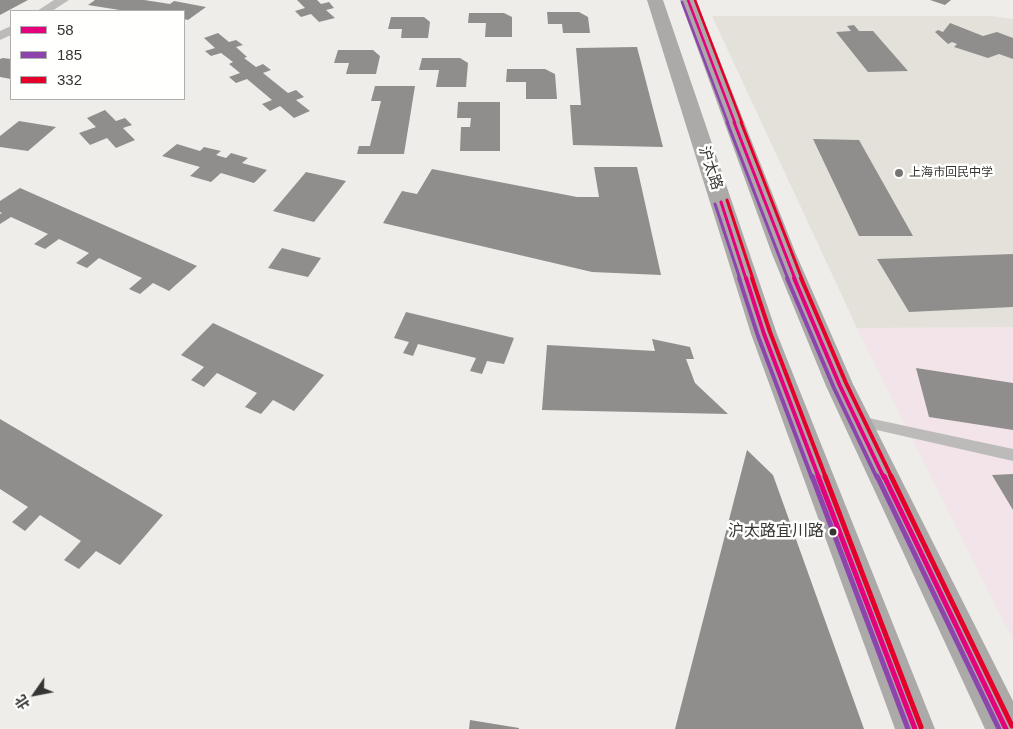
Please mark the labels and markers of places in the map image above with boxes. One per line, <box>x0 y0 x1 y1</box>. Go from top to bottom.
place label: 上海市回民中学 <box>909 166 993 180</box>
marker: 上海市回民中学 <box>893 167 905 179</box>
place label: 沪太路宜川路 <box>728 522 824 542</box>
marker: 沪太路宜川路 <box>828 527 838 537</box>

